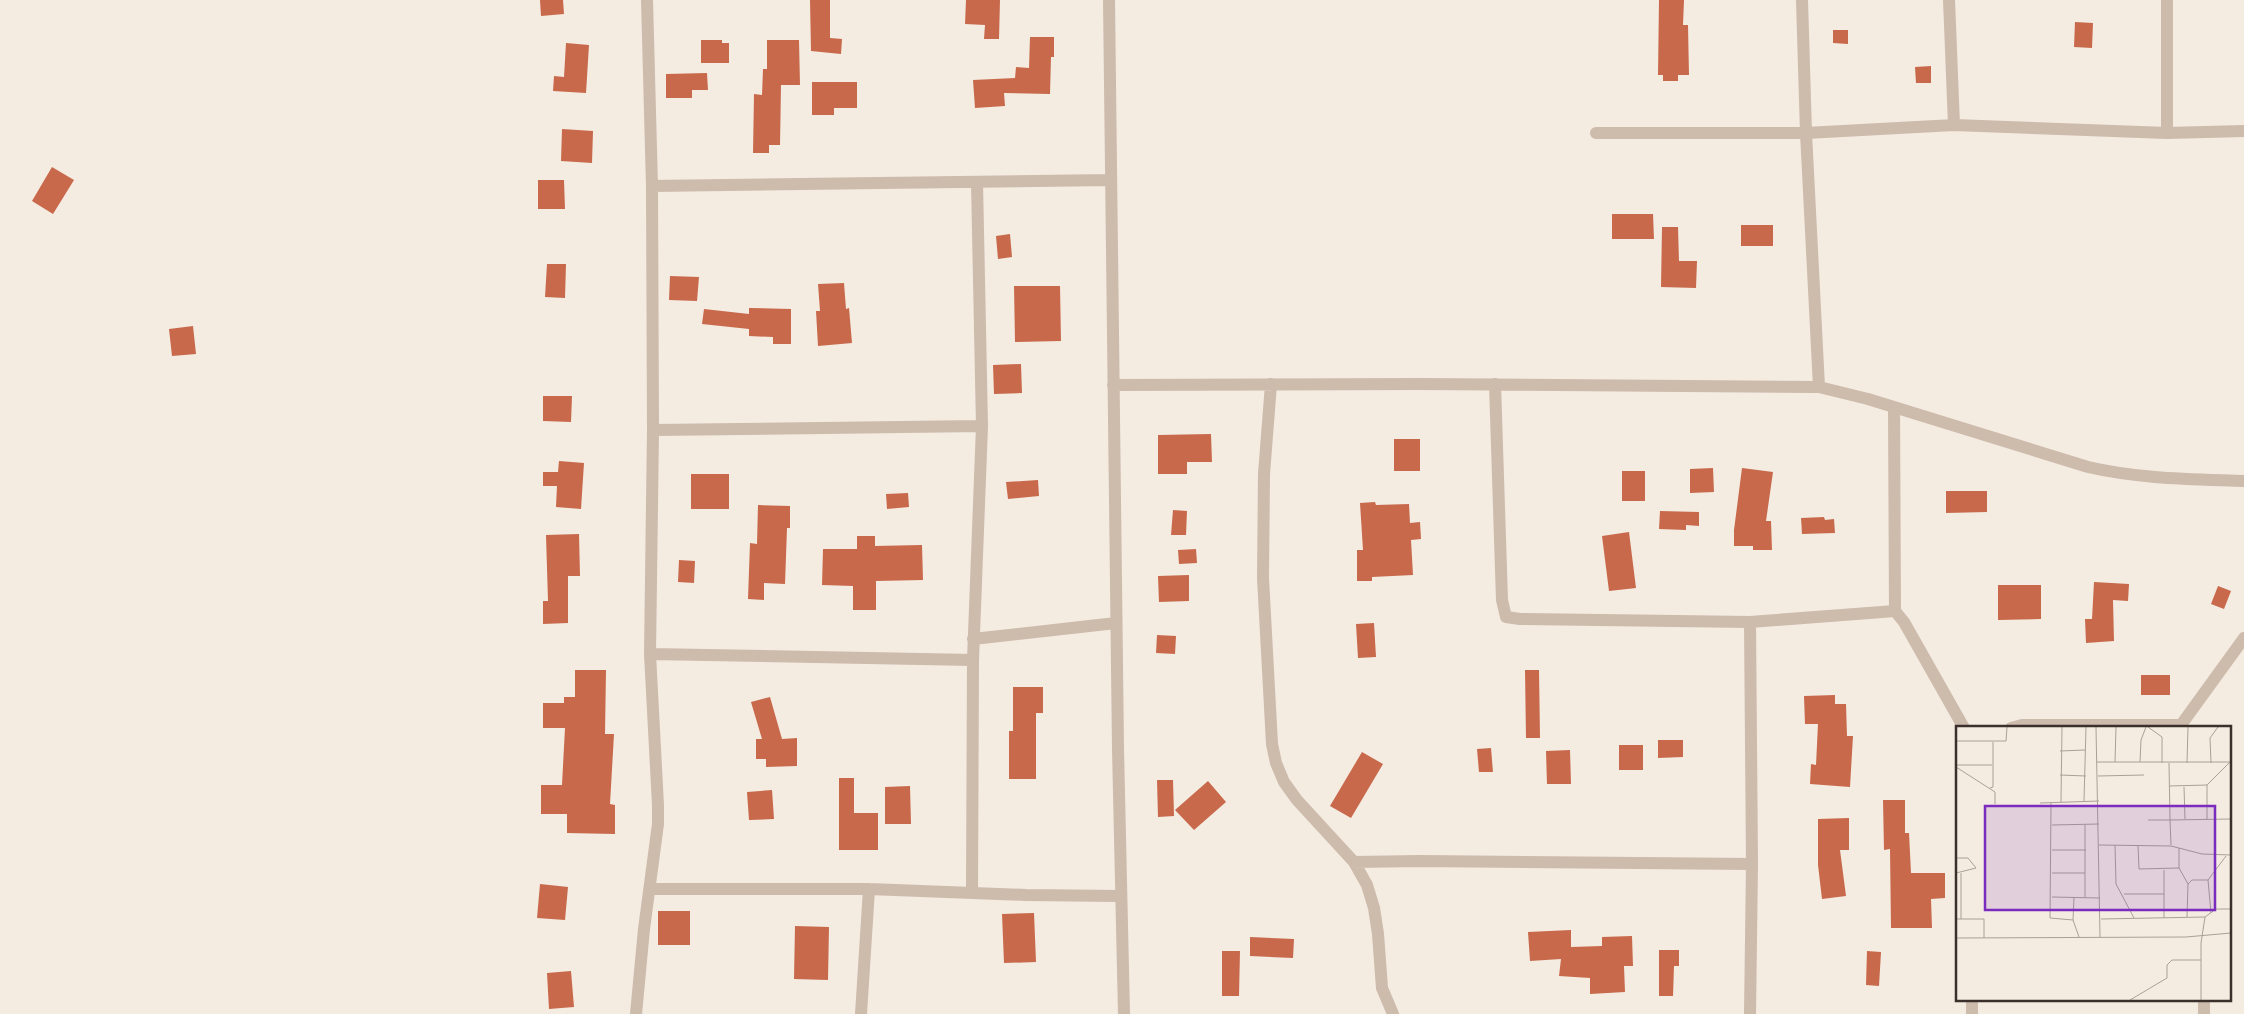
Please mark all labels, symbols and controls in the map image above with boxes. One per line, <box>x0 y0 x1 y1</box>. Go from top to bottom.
inset map <box>1956 726 2232 1002</box>

